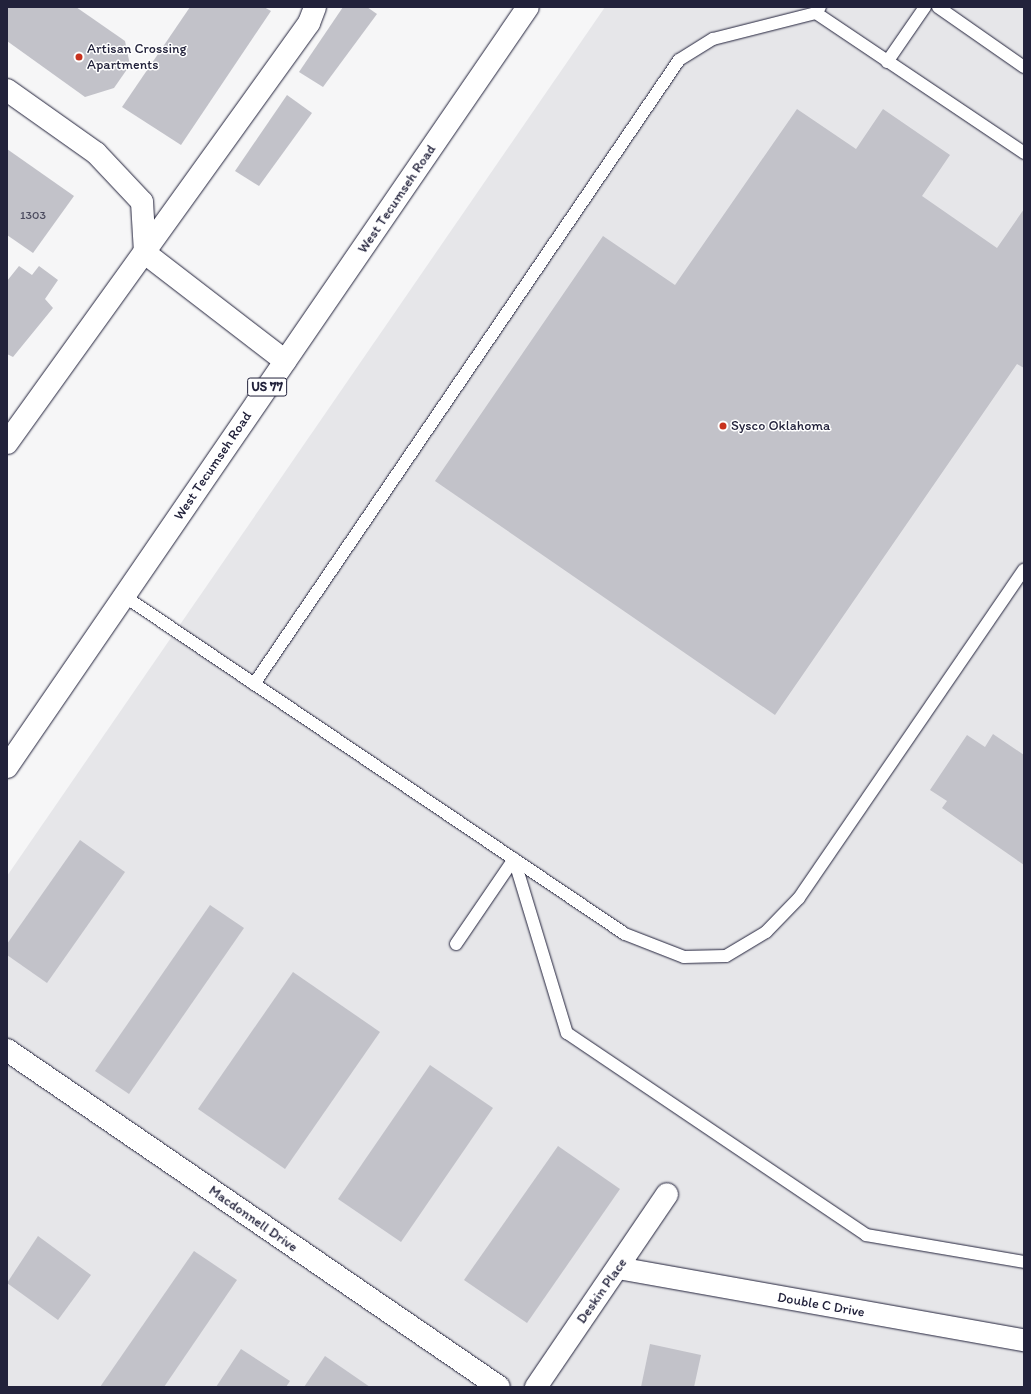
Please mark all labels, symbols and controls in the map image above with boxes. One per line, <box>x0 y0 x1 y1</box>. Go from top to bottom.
place label: Artisan Crossing Apartments <box>87 41 187 74</box>
marker: Artisan Crossing Apartments <box>74 52 84 62</box>
street label: West Tecumseh Road <box>355 142 439 256</box>
house number: 1303 <box>20 209 46 223</box>
road number: US 77 <box>247 376 287 398</box>
street label: West Tecumseh Road <box>171 409 255 523</box>
place label: Sysco Oklahoma <box>731 418 831 434</box>
marker: Sysco Oklahoma <box>718 421 728 431</box>
street label: Macdonnell Drive <box>205 1182 301 1256</box>
street label: Deskin Place <box>573 1255 631 1327</box>
street label: Double C Drive <box>776 1289 866 1321</box>

